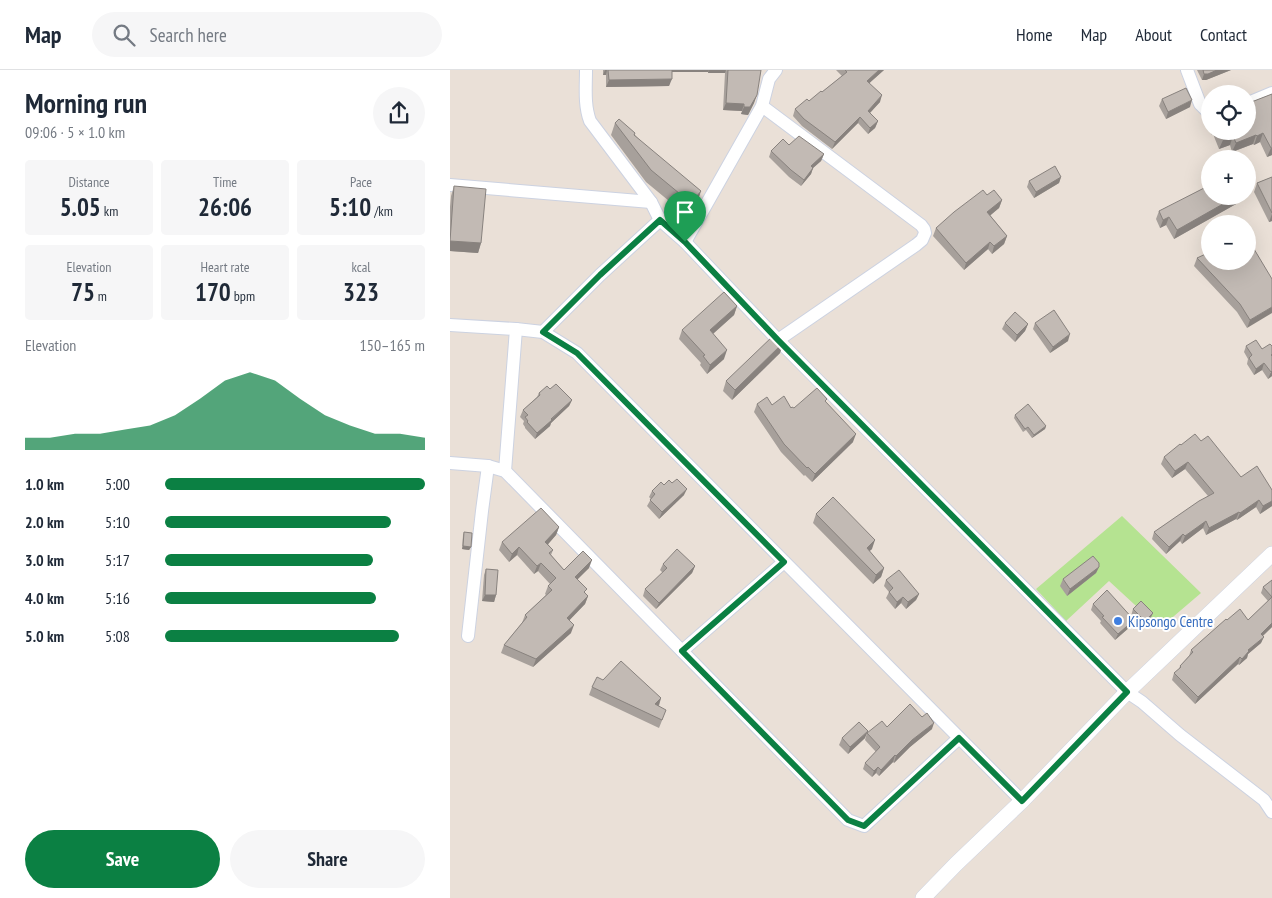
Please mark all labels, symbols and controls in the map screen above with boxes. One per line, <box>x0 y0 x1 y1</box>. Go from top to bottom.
search box <box>92 12 442 57</box>
text: Map <box>25 19 62 50</box>
icon: search <box>110 21 138 49</box>
text: Search here <box>150 23 227 47</box>
text: Home <box>1016 23 1053 46</box>
text: Map <box>1081 23 1107 46</box>
text: About <box>1135 23 1172 46</box>
text: Contact <box>1200 23 1247 46</box>
text: Morning run <box>25 84 147 121</box>
map controls <box>1201 85 1256 270</box>
button: locate <box>1201 85 1256 140</box>
button: share <box>373 87 425 139</box>
text: 09:06 · 5 × 1.0 km <box>25 122 125 142</box>
button: + <box>1201 150 1256 205</box>
text: Distance <box>68 173 110 191</box>
text: Time <box>213 173 237 191</box>
text: Pace <box>350 173 372 191</box>
text: 5.05 <box>60 191 101 223</box>
text: 26:06 <box>198 191 252 223</box>
text: 5:10 <box>329 191 371 223</box>
pin <box>664 191 706 242</box>
icon: arrive <box>671 198 699 226</box>
text: km <box>101 202 118 220</box>
text: /km <box>371 202 393 220</box>
button: − <box>1201 215 1256 270</box>
text: Elevation <box>67 258 111 276</box>
text: Heart rate <box>201 258 249 276</box>
text: kcal <box>351 258 371 276</box>
text: 75 <box>71 276 95 308</box>
text: 170 <box>195 276 231 308</box>
text: 323 <box>343 276 379 308</box>
text: m <box>95 287 107 305</box>
text: bpm <box>231 287 255 305</box>
text: Elevation <box>25 335 76 355</box>
text: 150–165 m <box>360 335 425 355</box>
text: 1.0 km <box>25 474 64 494</box>
text: 5:00 <box>105 474 130 494</box>
text: 2.0 km <box>25 512 64 532</box>
text: 5:10 <box>105 512 130 532</box>
text: 3.0 km <box>25 550 64 570</box>
text: 5:17 <box>105 550 130 570</box>
text: 4.0 km <box>25 588 64 608</box>
text: 5:16 <box>105 588 130 608</box>
place label: Kipsongo Centre <box>1128 612 1213 631</box>
marker: Kipsongo Centre <box>1112 615 1124 627</box>
text: 5.0 km <box>25 626 64 646</box>
text: 5:08 <box>105 626 130 646</box>
button: Save <box>25 830 220 888</box>
button: Share <box>230 830 425 888</box>

